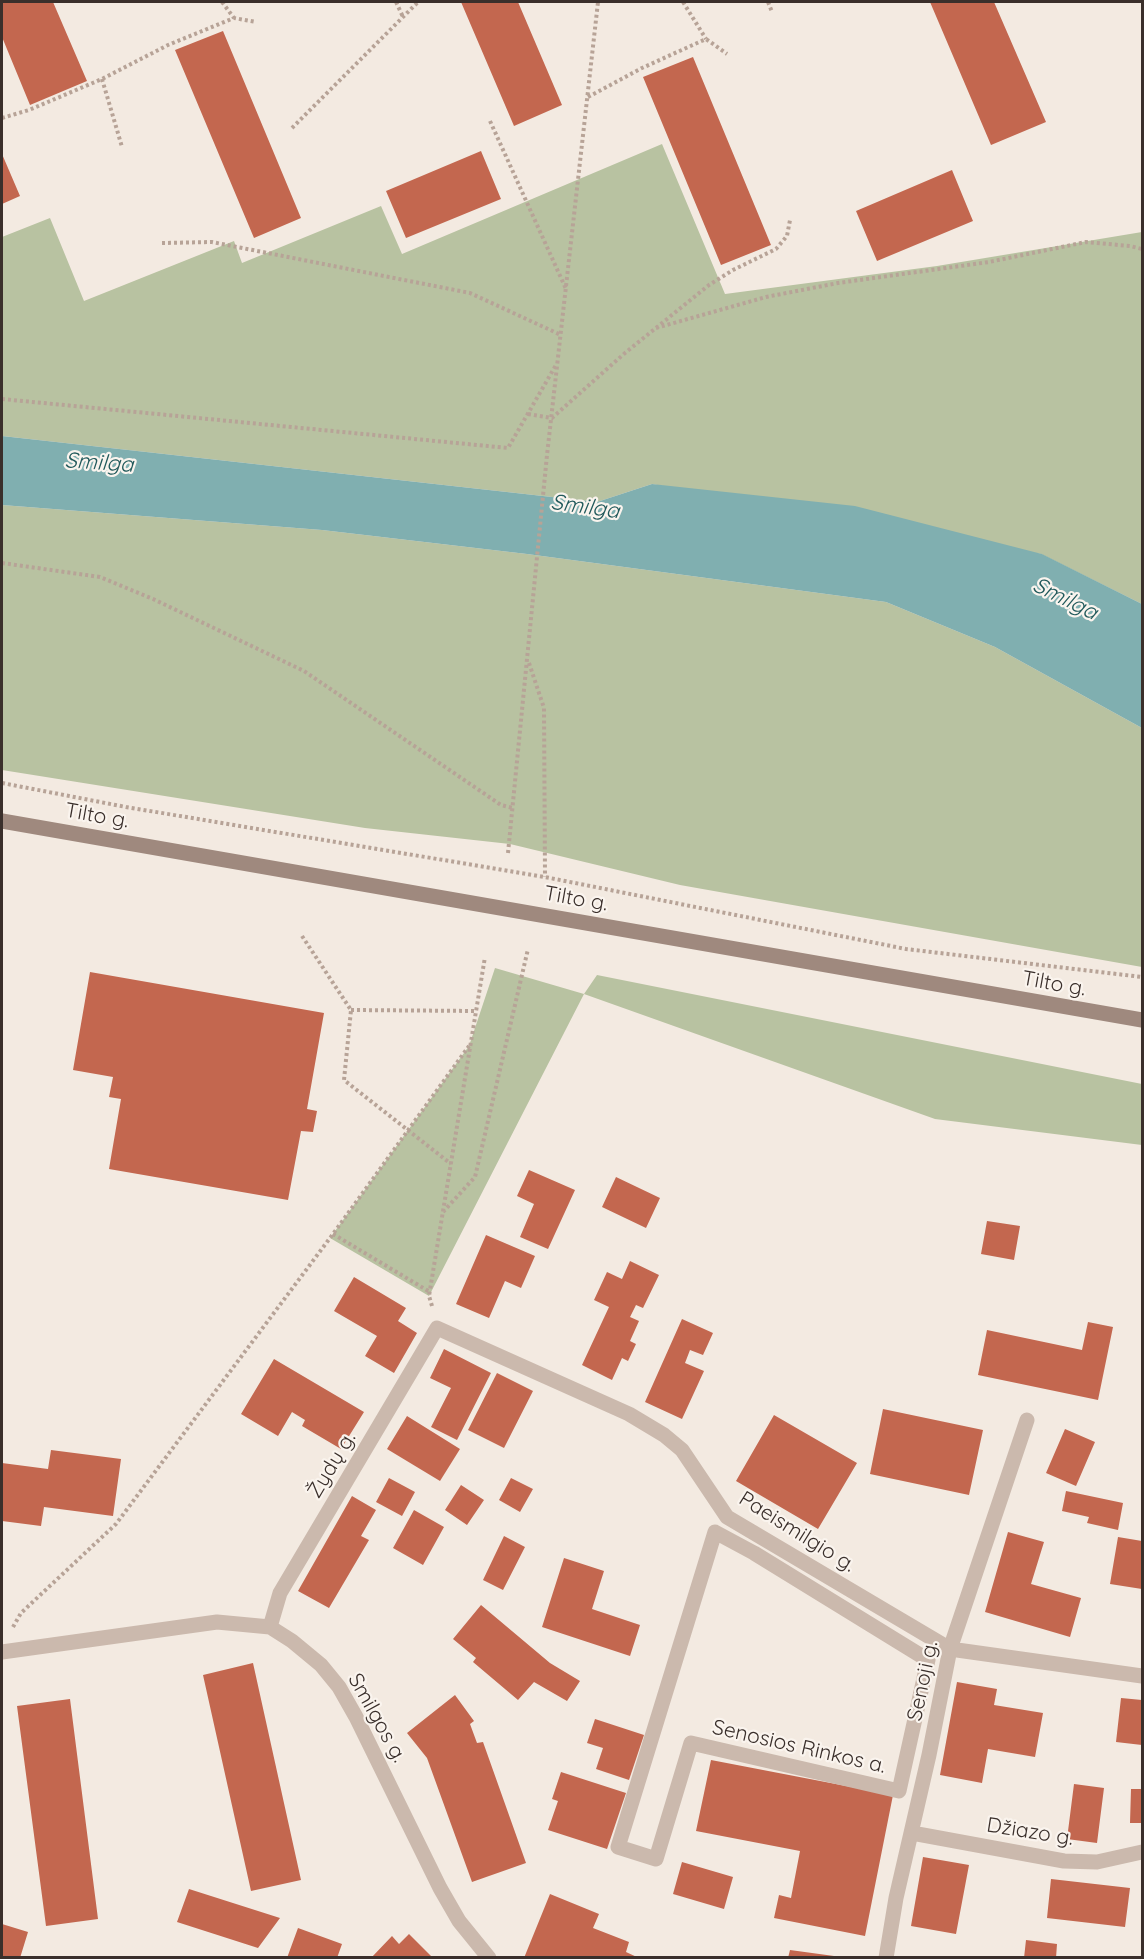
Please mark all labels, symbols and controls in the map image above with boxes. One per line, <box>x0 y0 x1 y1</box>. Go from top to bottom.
water label: Smilga <box>64 447 134 479</box>
water label: Smilga <box>549 489 621 525</box>
water label: Smilga <box>1028 572 1102 626</box>
street label: Tilto g. <box>63 798 131 834</box>
street label: Tilto g. <box>542 881 610 917</box>
street label: Tilto g. <box>1020 966 1088 1002</box>
street label: Žydų g. <box>302 1427 362 1503</box>
street label: Paeismilgio g. <box>734 1486 860 1578</box>
street label: Senoji g. <box>902 1639 944 1723</box>
street label: Smilgos g. <box>342 1669 412 1767</box>
street label: Senosios Rinkos a. <box>710 1715 888 1779</box>
street label: Džiazo g. <box>985 1813 1075 1851</box>

